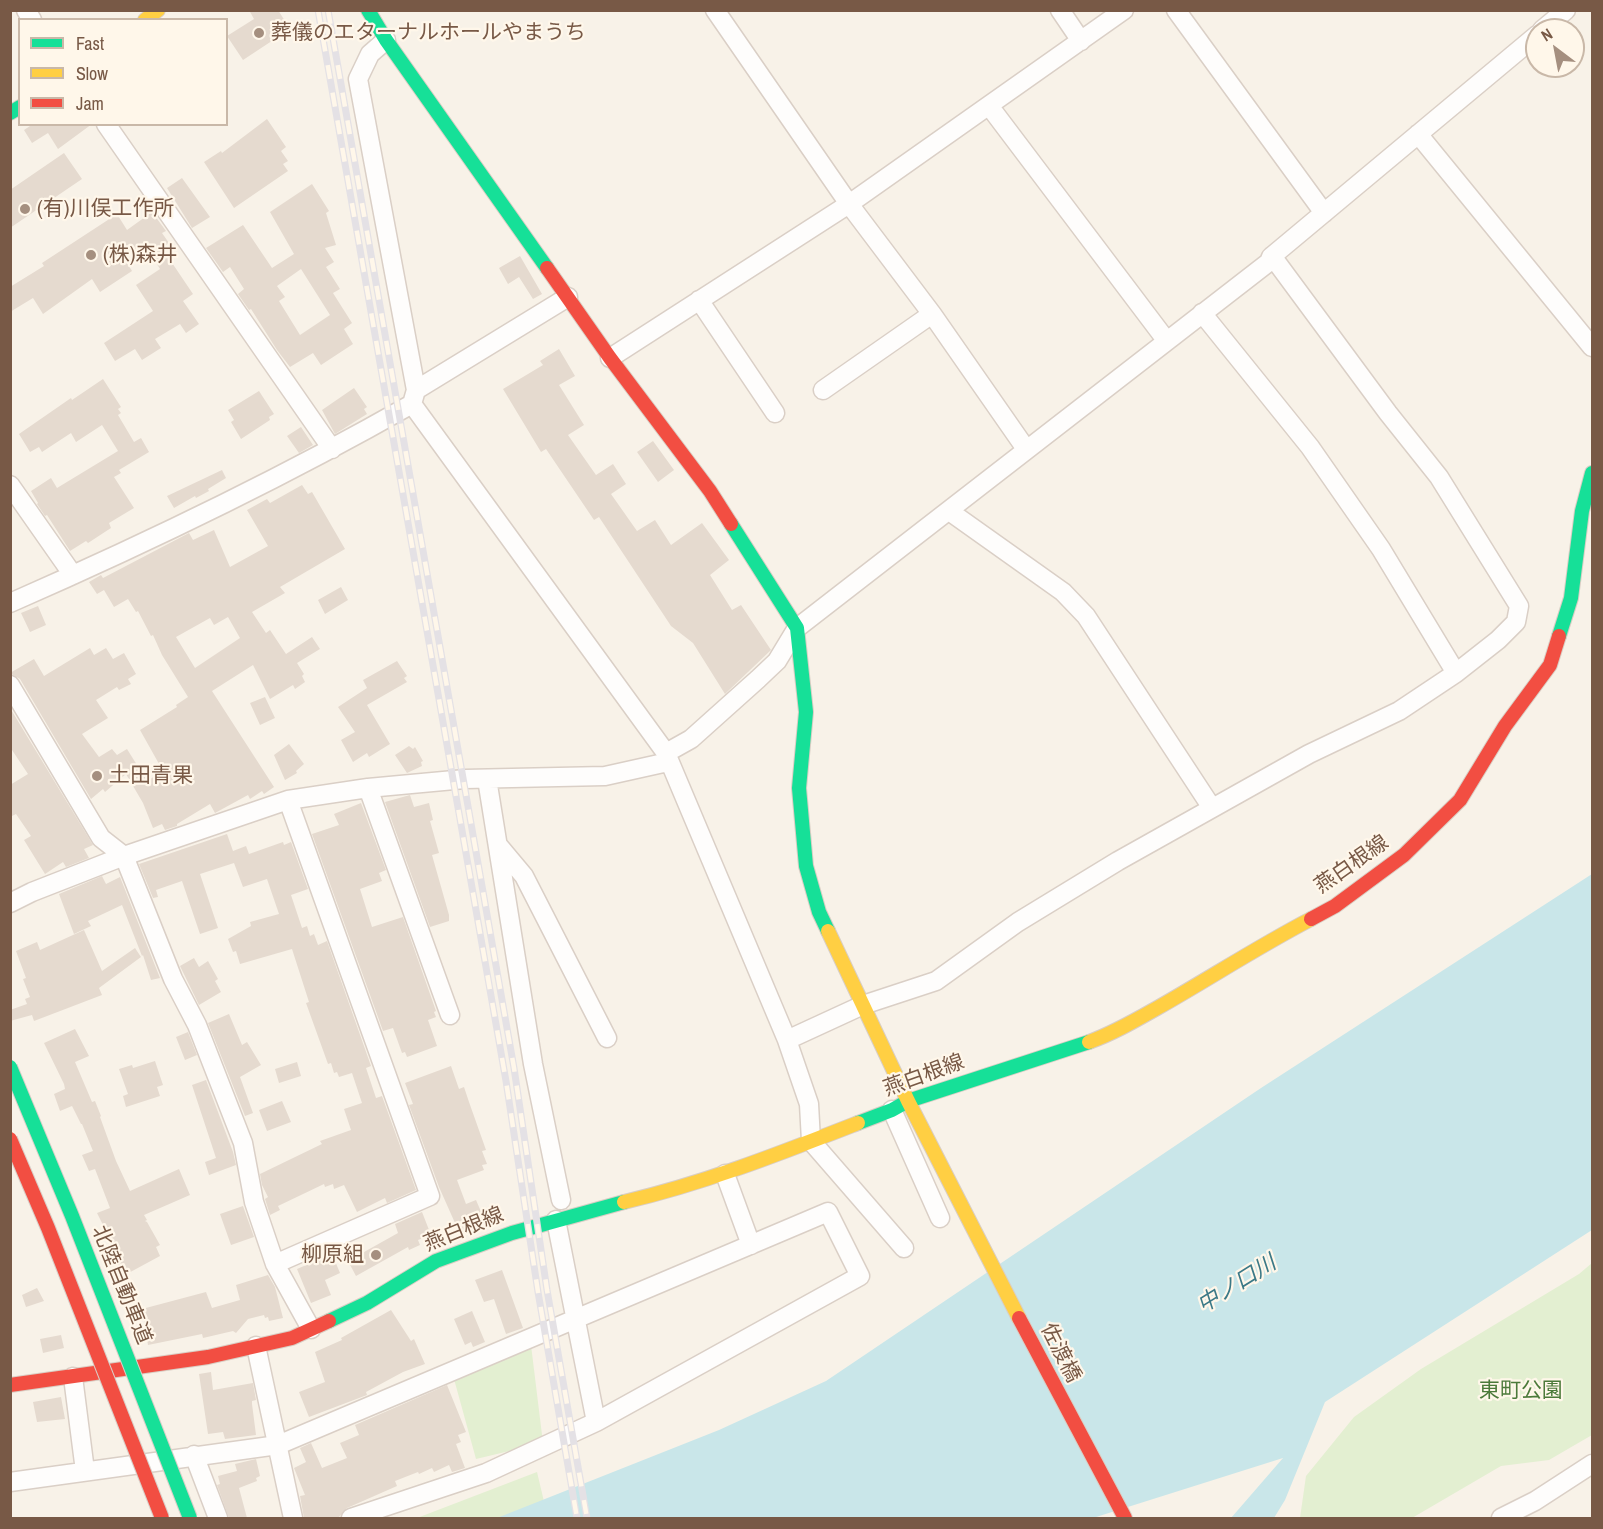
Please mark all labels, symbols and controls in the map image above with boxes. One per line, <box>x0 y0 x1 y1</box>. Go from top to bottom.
legend <box>18 18 228 126</box>
north arrow <box>1525 18 1585 78</box>
place label: 葬儀のエターナルホールやまうち <box>271 20 586 46</box>
text: N <box>1537 23 1556 46</box>
marker: 葬儀のエターナルホールやまうち <box>252 26 266 40</box>
text: Fast <box>76 31 104 56</box>
text: Slow <box>76 61 108 86</box>
text: Jam <box>76 91 104 116</box>
place label: (有)川俣工作所 <box>37 196 174 222</box>
marker: (有)川俣工作所 <box>18 202 32 216</box>
place label: (株)森井 <box>103 242 177 268</box>
marker: (株)森井 <box>84 248 98 262</box>
place label: 土田青果 <box>109 763 193 789</box>
marker: 土田青果 <box>90 769 104 783</box>
street label: 燕白根線 <box>1310 831 1394 899</box>
street label: 燕白根線 <box>880 1050 968 1102</box>
street label: 燕白根線 <box>420 1203 508 1257</box>
street label: 北陸自動車道 <box>86 1222 156 1348</box>
place label: 柳原組 <box>301 1242 364 1268</box>
marker: 柳原組 <box>369 1248 383 1262</box>
water label: 中ノ口川 <box>1193 1250 1281 1320</box>
street label: 佐渡橋 <box>1034 1319 1086 1387</box>
park label: 東町公園 <box>1479 1378 1563 1404</box>

